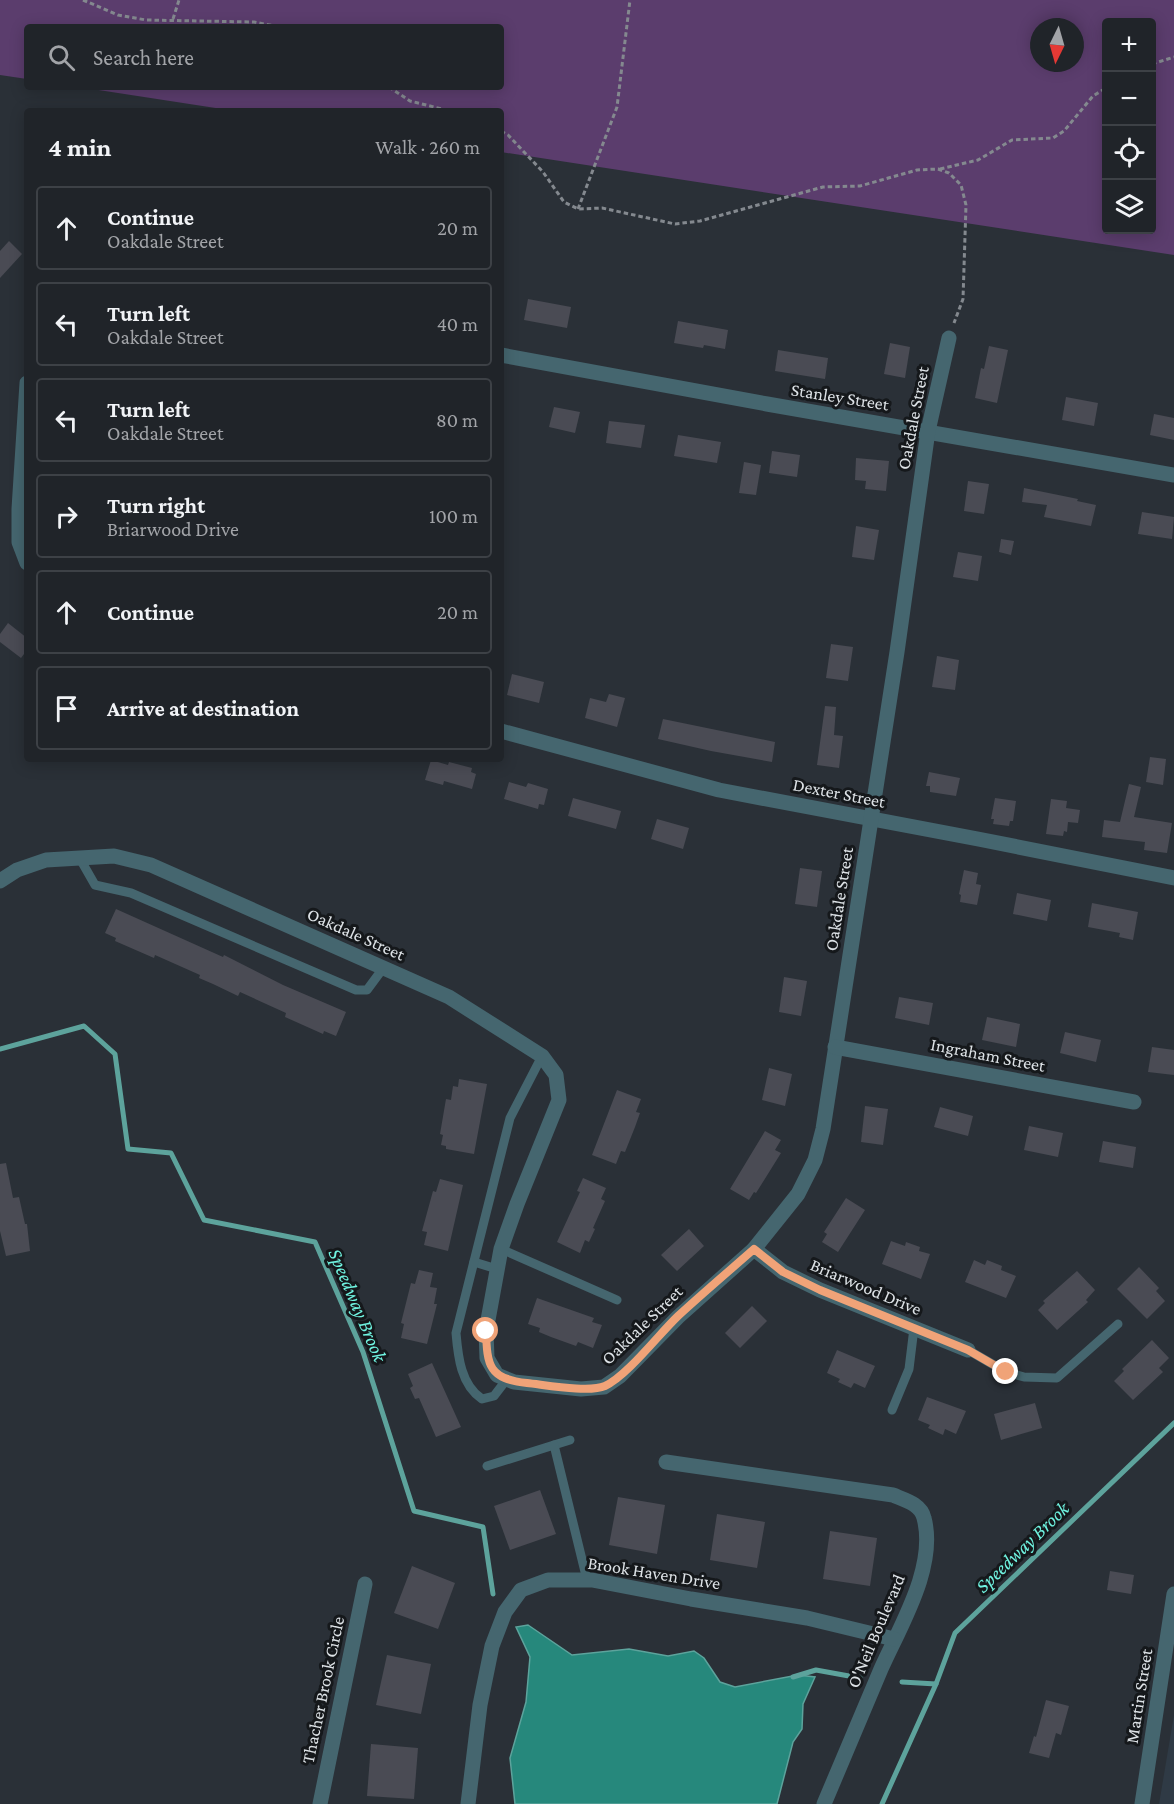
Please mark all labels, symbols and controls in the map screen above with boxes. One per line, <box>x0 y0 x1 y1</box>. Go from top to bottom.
north arrow <box>1030 18 1084 72</box>
map controls <box>1102 18 1156 234</box>
button: + <box>1102 18 1156 72</box>
search box <box>24 24 504 90</box>
icon: search <box>45 41 78 74</box>
text: Search here <box>93 45 194 70</box>
button: − <box>1102 72 1156 126</box>
button: locate <box>1102 126 1156 180</box>
text: 4 min <box>48 133 112 162</box>
text: Walk · 260 m <box>375 136 480 158</box>
button: layers <box>1102 180 1156 234</box>
text: Continue <box>107 205 194 230</box>
icon: ahead <box>50 212 83 245</box>
text: 20 m <box>437 217 478 239</box>
text: Oakdale Street <box>107 230 224 252</box>
text: Turn left <box>107 301 190 326</box>
icon: left <box>50 308 83 341</box>
text: 40 m <box>437 313 478 335</box>
text: Oakdale Street <box>107 326 224 348</box>
street label: Oakdale Street <box>893 364 933 471</box>
street label: Stanley Street <box>790 379 891 415</box>
text: Turn left <box>107 397 190 422</box>
icon: left <box>50 404 83 437</box>
text: 80 m <box>436 409 478 431</box>
text: Oakdale Street <box>107 422 224 444</box>
text: Turn right <box>107 493 205 518</box>
icon: right <box>50 500 83 533</box>
text: 100 m <box>429 505 478 527</box>
text: Briarwood Drive <box>107 518 239 540</box>
icon: ahead <box>50 596 83 629</box>
text: Continue <box>107 600 194 625</box>
text: 20 m <box>437 601 478 623</box>
icon: arrive <box>50 692 83 725</box>
text: Arrive at destination <box>107 696 299 721</box>
street label: Dexter Street <box>791 774 888 812</box>
street label: Oakdale Street <box>821 845 857 952</box>
street label: Oakdale Street <box>304 904 409 965</box>
street label: Ingraham Street <box>929 1034 1048 1076</box>
water label: Speedway Brook <box>323 1245 392 1367</box>
street label: Briarwood Drive <box>807 1255 925 1319</box>
street label: Oakdale Street <box>597 1281 687 1369</box>
route start <box>472 1317 498 1343</box>
route end <box>992 1358 1018 1384</box>
water label: Speedway Brook <box>971 1496 1075 1598</box>
street label: Brook Haven Drive <box>586 1553 722 1593</box>
street label: O'Neil Boulevard <box>843 1571 909 1691</box>
street label: Thacher Brook Circle <box>298 1615 348 1765</box>
street label: Martin Street <box>1122 1646 1157 1745</box>

